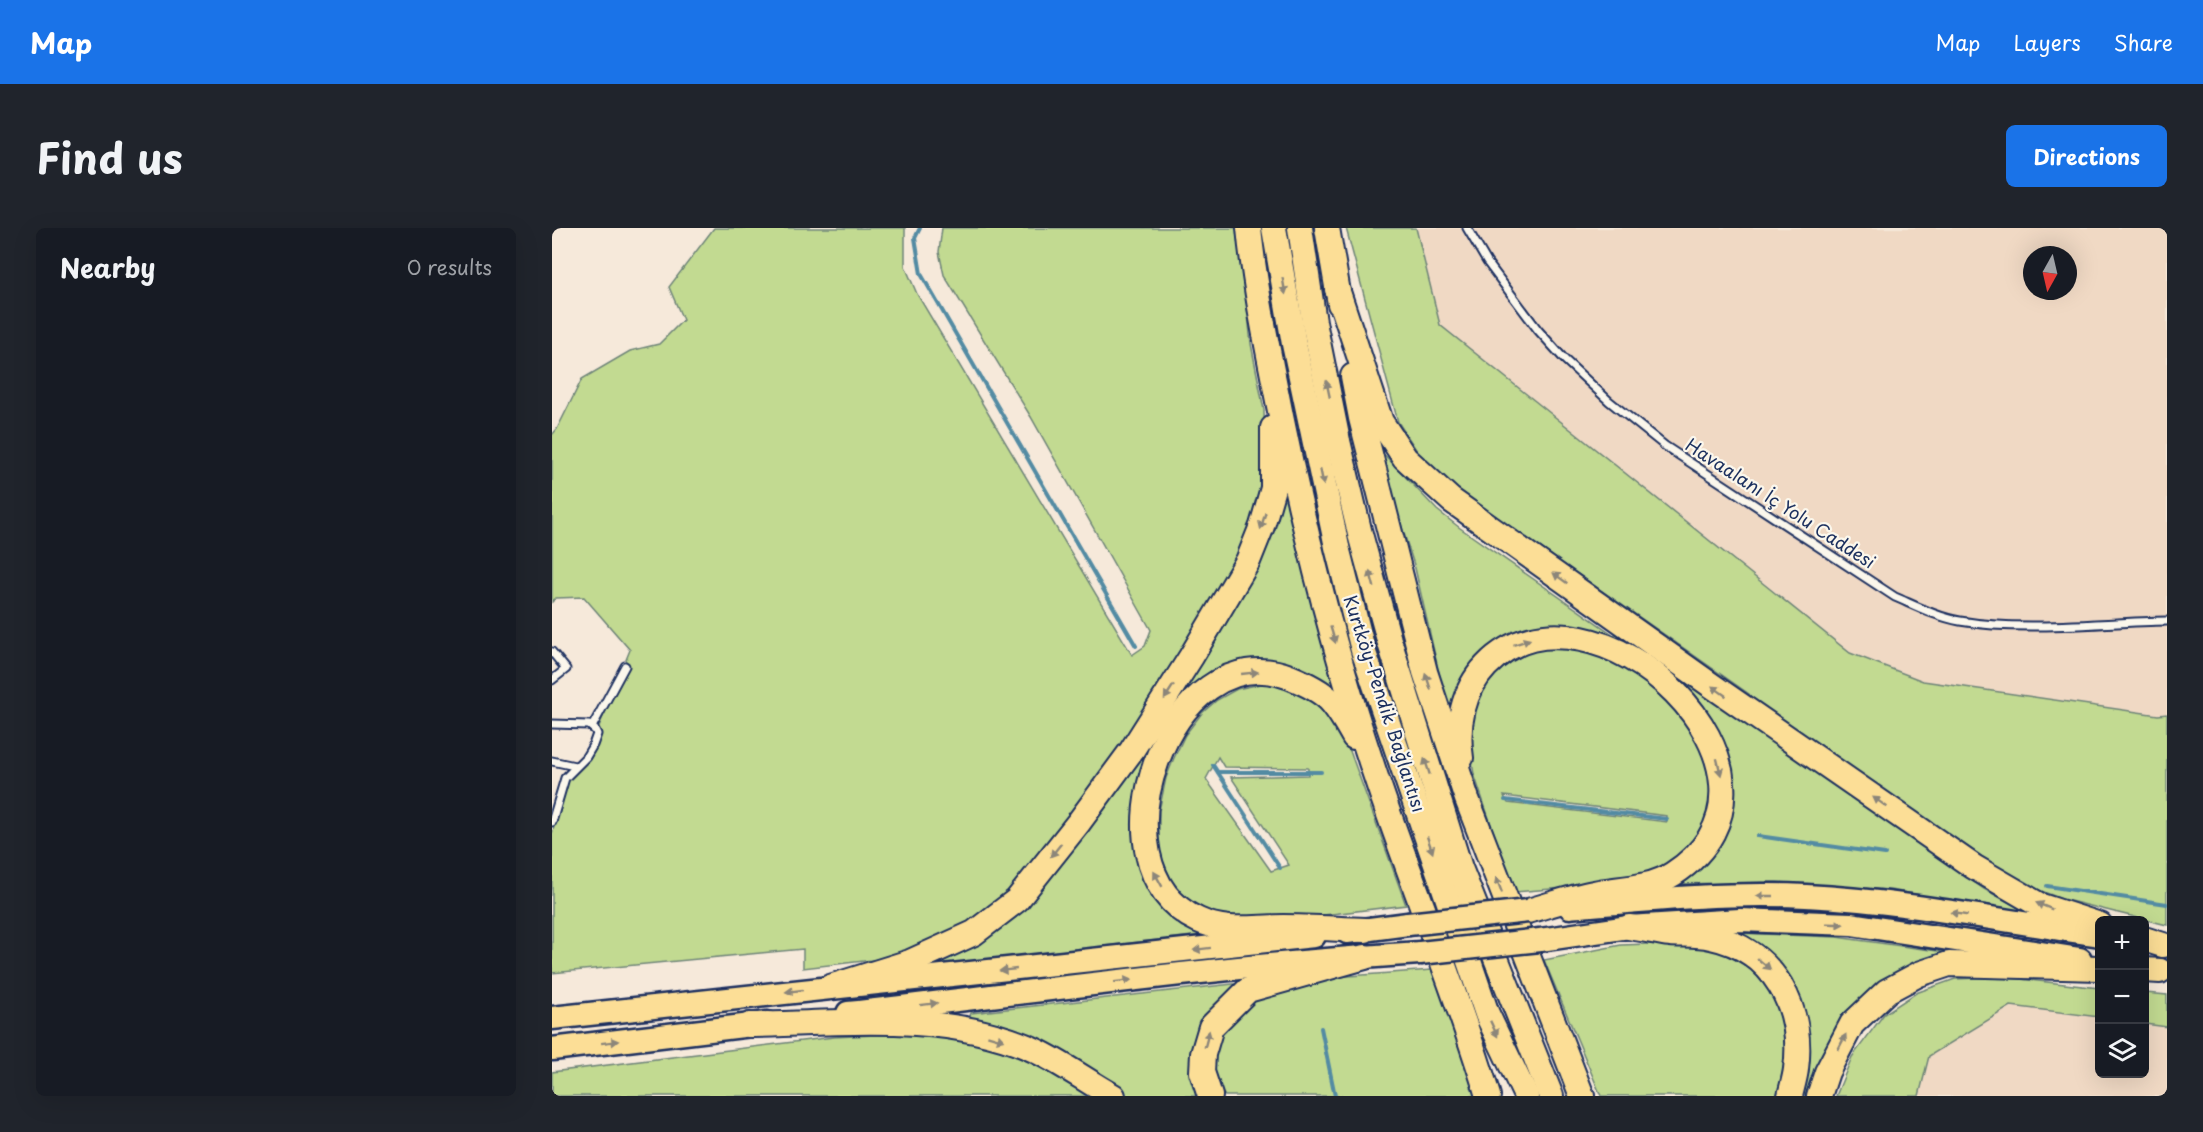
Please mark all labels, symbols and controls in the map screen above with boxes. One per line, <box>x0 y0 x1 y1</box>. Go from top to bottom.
text: Map <box>30 21 92 64</box>
text: Map <box>1936 26 1980 58</box>
text: Layers <box>2013 26 2081 58</box>
text: Share <box>2114 26 2173 58</box>
text: Find us <box>36 125 183 188</box>
button: Directions <box>2006 125 2167 187</box>
north arrow <box>2023 246 2077 300</box>
text: Nearby <box>60 248 155 287</box>
text: 0 results <box>407 252 492 282</box>
one-way arrow <box>1280 276 1289 295</box>
one-way arrow <box>1323 380 1332 399</box>
street label: Havaalanı İç Yolu Caddesi <box>1680 431 1881 574</box>
one-way arrow <box>1318 468 1327 487</box>
one-way arrow <box>1258 512 1267 530</box>
one-way arrow <box>1367 570 1376 588</box>
one-way arrow <box>1553 572 1569 584</box>
street label: Kurtköy-Pendik Bağlantısı <box>1338 592 1433 815</box>
one-way arrow <box>1329 626 1338 644</box>
one-way arrow <box>1513 637 1531 647</box>
one-way arrow <box>1241 668 1260 678</box>
one-way arrow <box>1423 672 1433 690</box>
one-way arrow <box>1163 683 1175 699</box>
one-way arrow <box>1712 685 1728 697</box>
one-way arrow <box>1422 757 1431 775</box>
one-way arrow <box>1715 758 1725 776</box>
one-way arrow <box>1872 796 1888 808</box>
one-way arrow <box>1425 836 1435 854</box>
one-way arrow <box>1051 843 1063 858</box>
one-way arrow <box>1153 871 1163 888</box>
one-way arrow <box>1494 875 1504 893</box>
one-way arrow <box>1755 891 1774 901</box>
one-way arrow <box>2035 901 2053 910</box>
one-way arrow <box>1949 909 1968 918</box>
map controls <box>2095 916 2149 1078</box>
button: + <box>2095 916 2149 970</box>
one-way arrow <box>1825 919 1844 928</box>
one-way arrow <box>1193 944 1212 953</box>
one-way arrow <box>1756 958 1772 971</box>
one-way arrow <box>999 965 1018 975</box>
button: − <box>2095 970 2149 1024</box>
one-way arrow <box>1113 976 1132 986</box>
one-way arrow <box>784 986 803 996</box>
one-way arrow <box>919 999 938 1009</box>
one-way arrow <box>1490 1020 1499 1037</box>
button: layers <box>2095 1024 2149 1078</box>
one-way arrow <box>1203 1030 1213 1049</box>
one-way arrow <box>987 1034 1005 1043</box>
one-way arrow <box>1837 1034 1847 1051</box>
one-way arrow <box>601 1037 620 1047</box>

